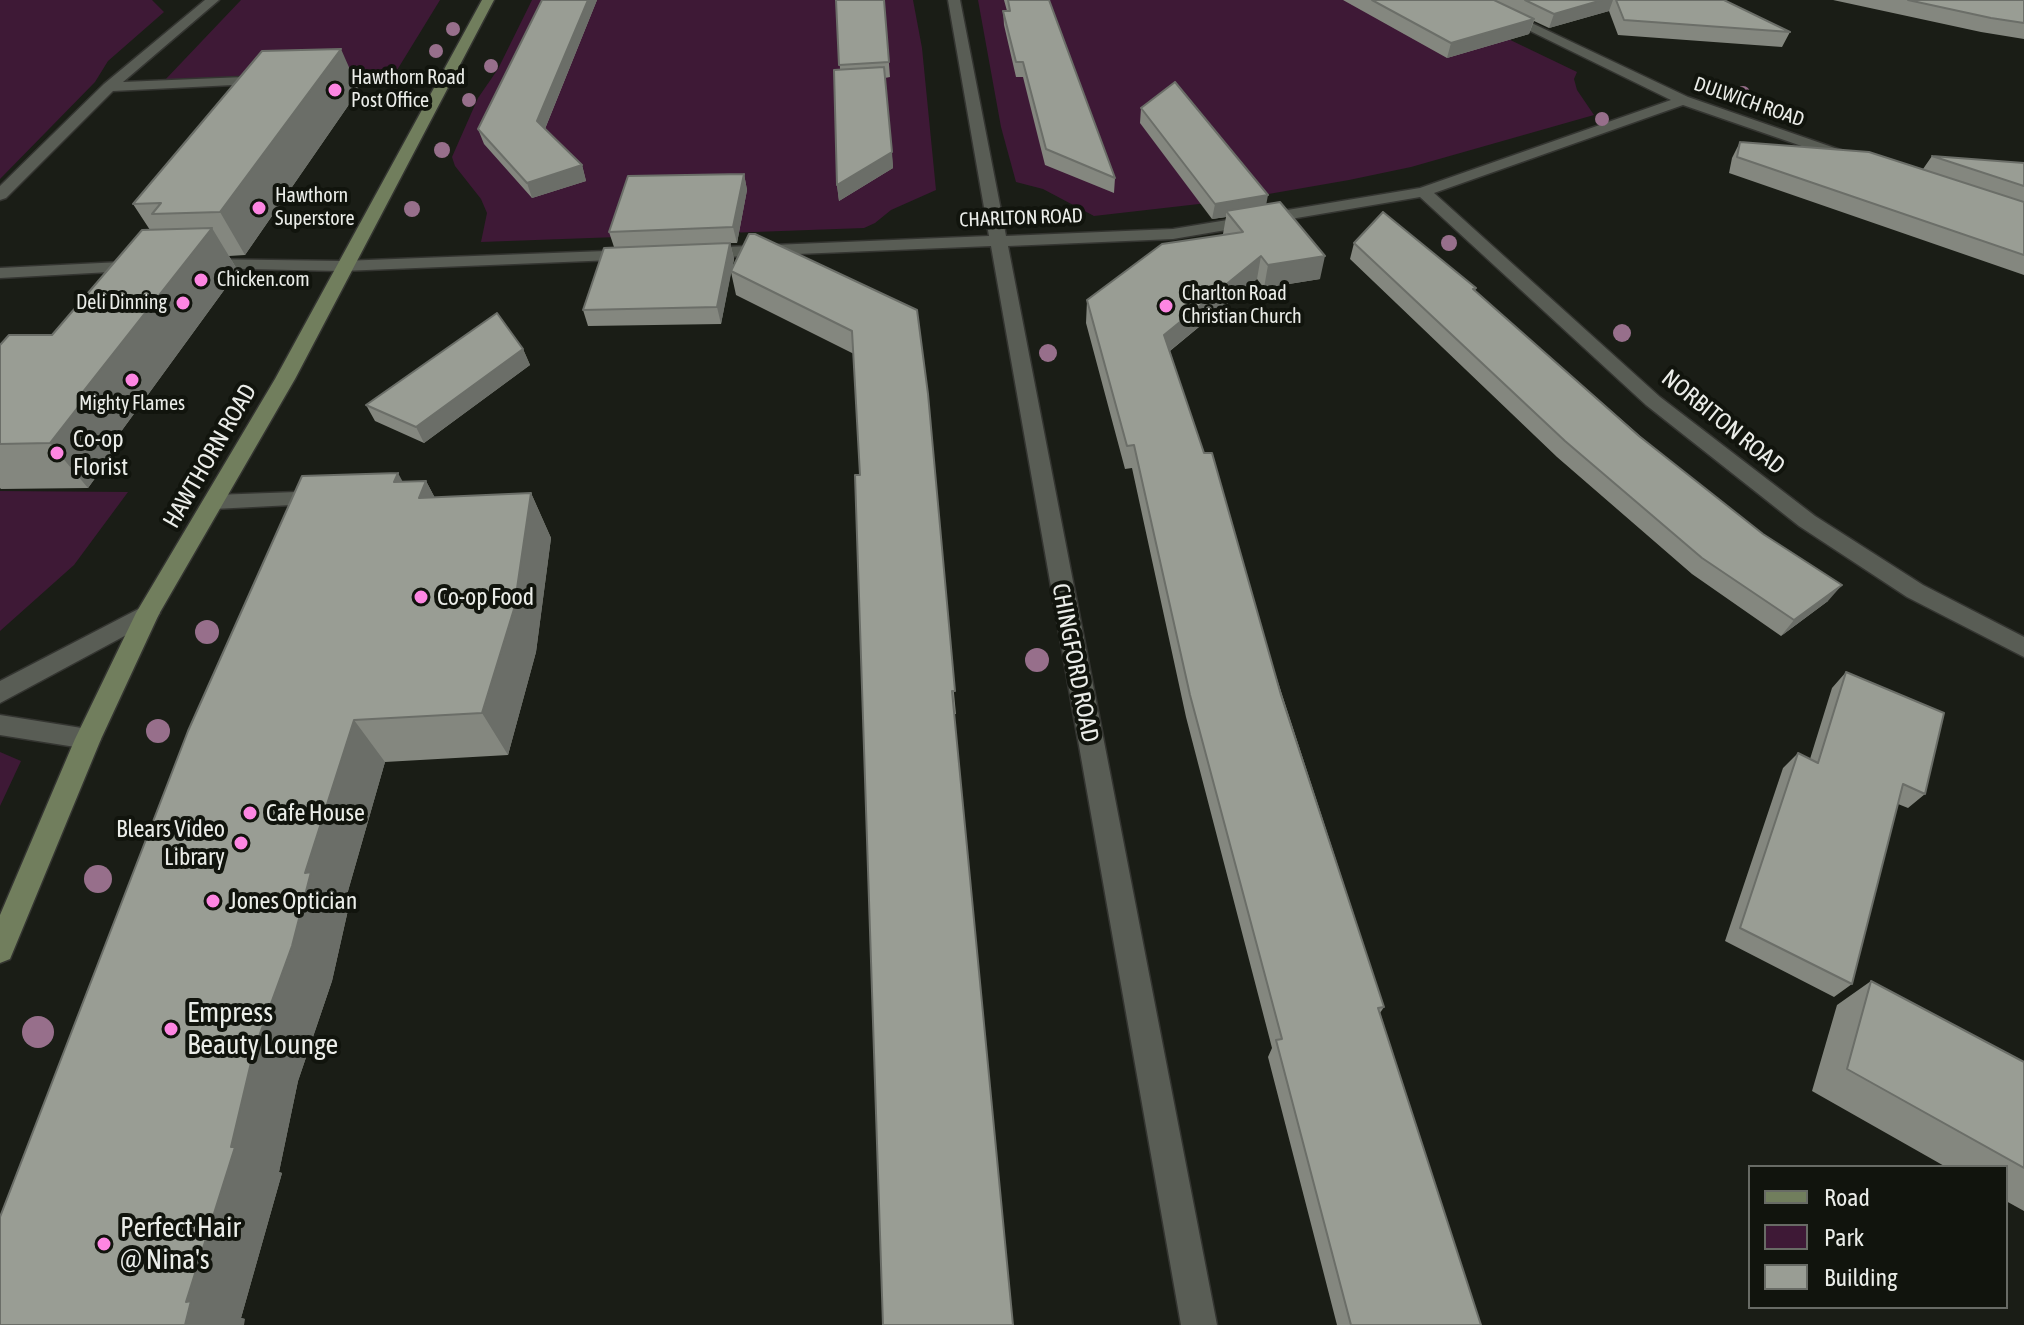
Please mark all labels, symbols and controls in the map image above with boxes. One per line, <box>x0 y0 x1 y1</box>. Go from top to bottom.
place label: Hawthorn Road Post Office <box>351 66 465 113</box>
street label: DULWICH ROAD <box>1691 72 1807 132</box>
marker: Hawthorn Road Post Office <box>326 81 344 99</box>
place label: Hawthorn Superstore <box>275 184 355 231</box>
marker: Hawthorn Superstore <box>250 199 268 217</box>
street label: CHARLTON ROAD <box>959 204 1083 232</box>
place label: Chicken.com <box>217 268 310 292</box>
marker: Chicken.com <box>192 271 210 289</box>
place label: Charlton Road Christian Church <box>1182 282 1302 329</box>
place label: Deli Dinning <box>76 291 167 315</box>
marker: Deli Dinning <box>174 294 192 312</box>
marker: Charlton Road Christian Church <box>1157 297 1175 315</box>
street label: NORBITON ROAD <box>1656 364 1790 480</box>
marker: Mighty Flames <box>123 371 141 389</box>
street label: HAWTHORN ROAD <box>157 379 263 533</box>
place label: Mighty Flames <box>79 392 185 416</box>
place label: Co-op Florist <box>73 425 128 481</box>
marker: Co-op Florist <box>48 444 66 462</box>
street label: CHINGFORD ROAD <box>1045 581 1105 745</box>
place label: Co-op Food <box>437 583 534 611</box>
marker: Co-op Food <box>412 588 430 606</box>
place label: Cafe House <box>266 799 365 827</box>
marker: Cafe House <box>241 804 259 822</box>
place label: Blears Video Library <box>116 815 225 871</box>
marker: Blears Video Library <box>232 834 250 852</box>
place label: Jones Optician <box>229 887 357 915</box>
marker: Jones Optician <box>204 892 222 910</box>
place label: Empress Beauty Lounge <box>187 996 338 1062</box>
marker: Empress Beauty Lounge <box>162 1020 180 1038</box>
legend <box>1748 1165 2008 1309</box>
text: Road <box>1824 1184 1870 1211</box>
place label: Perfect Hair @ Nina's <box>120 1211 241 1277</box>
text: Park <box>1824 1224 1864 1251</box>
marker: Perfect Hair @ Nina's <box>95 1235 113 1253</box>
text: Building <box>1824 1264 1897 1291</box>

